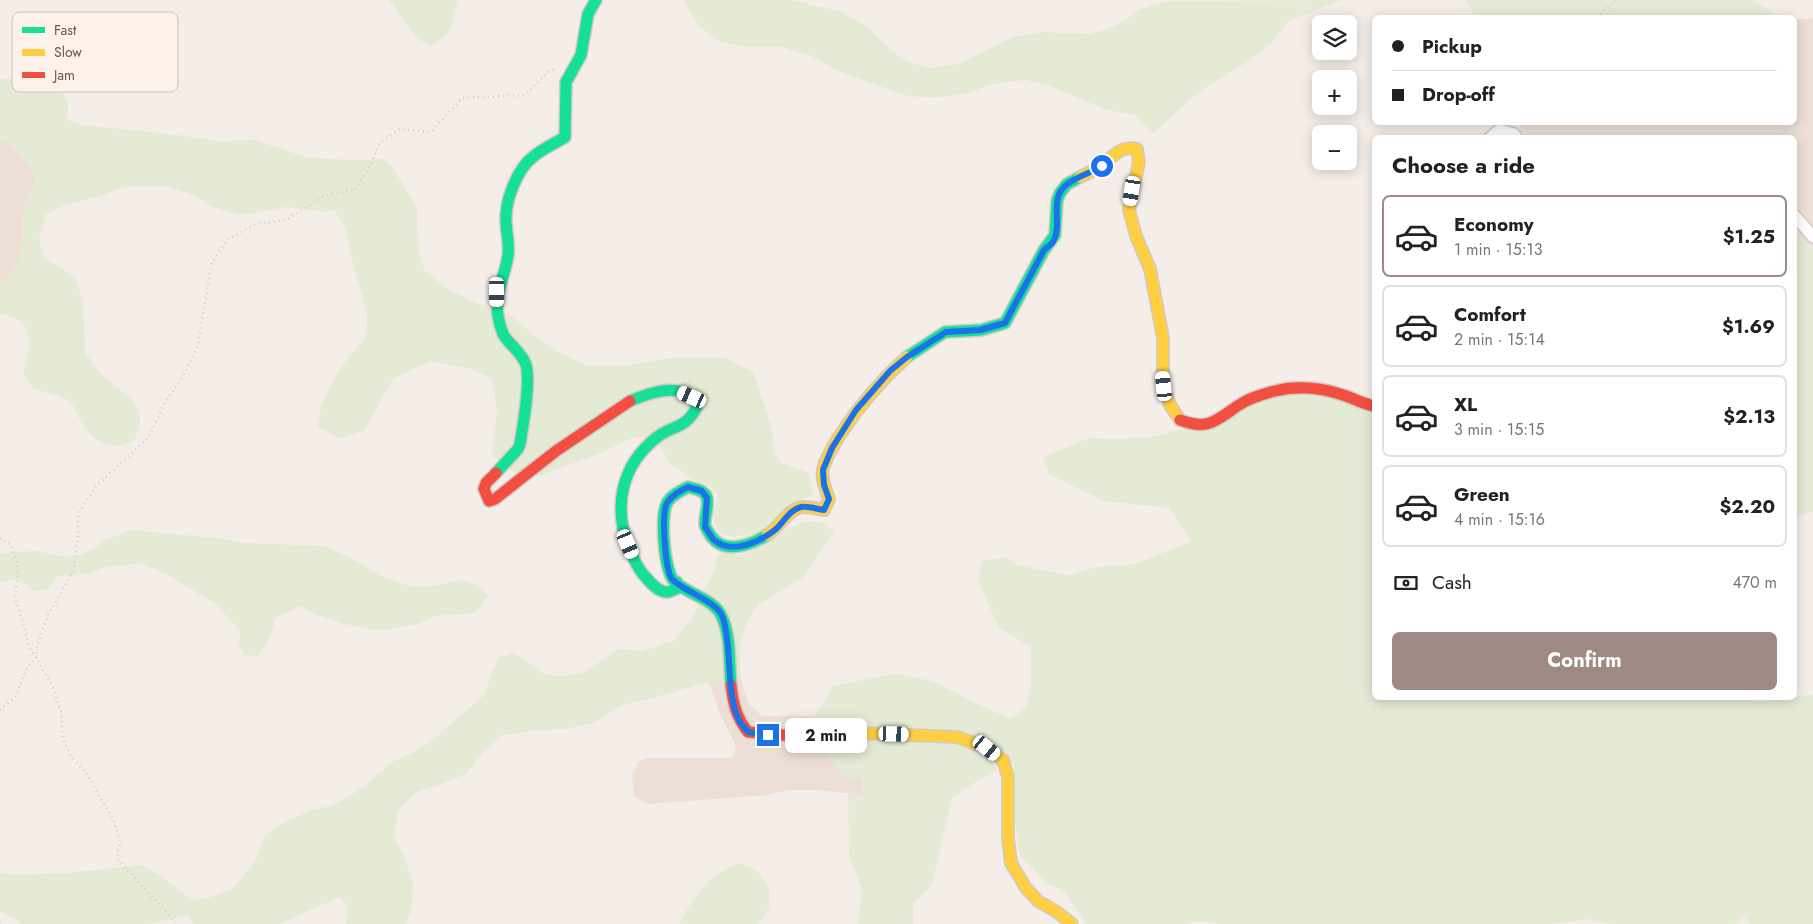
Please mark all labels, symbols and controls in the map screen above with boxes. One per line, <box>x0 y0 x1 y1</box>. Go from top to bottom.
legend <box>12 12 178 92</box>
map controls <box>1312 15 1357 170</box>
button: layers <box>1312 15 1357 60</box>
text: Fast <box>54 20 77 40</box>
text: Pickup <box>1422 33 1482 60</box>
text: Slow <box>54 42 82 62</box>
text: Jam <box>52 65 75 85</box>
button: + <box>1312 70 1357 115</box>
text: Drop-off <box>1422 81 1495 108</box>
button: − <box>1312 125 1357 170</box>
text: Choose a ride <box>1392 149 1535 181</box>
route start <box>1091 155 1113 177</box>
car <box>1122 175 1141 207</box>
text: Economy <box>1454 211 1534 238</box>
icon: car <box>1394 214 1439 259</box>
text: $1.25 <box>1723 223 1775 250</box>
text: 1 min · 15:13 <box>1454 238 1542 261</box>
car <box>489 277 504 307</box>
text: Comfort <box>1454 301 1526 328</box>
icon: car <box>1394 304 1439 349</box>
text: $1.69 <box>1722 313 1775 340</box>
text: 2 min · 15:14 <box>1454 328 1545 351</box>
car <box>1154 370 1173 402</box>
car <box>675 384 708 410</box>
text: XL <box>1454 391 1477 418</box>
icon: car <box>1394 394 1439 439</box>
text: $2.13 <box>1723 403 1775 430</box>
text: 3 min · 15:15 <box>1454 418 1544 441</box>
text: Green <box>1454 481 1510 508</box>
icon: car <box>1394 484 1439 529</box>
text: $2.20 <box>1720 493 1775 520</box>
text: 4 min · 15:16 <box>1454 508 1545 531</box>
car <box>615 527 640 561</box>
icon: cash <box>1392 569 1420 597</box>
text: Cash <box>1432 569 1472 596</box>
text: 470 m <box>1732 571 1777 594</box>
button: Confirm <box>1392 632 1777 690</box>
callout: 2 min <box>786 718 868 752</box>
route end <box>757 724 779 746</box>
text: 2 min <box>805 724 847 747</box>
car <box>878 726 909 742</box>
car <box>970 733 1003 763</box>

